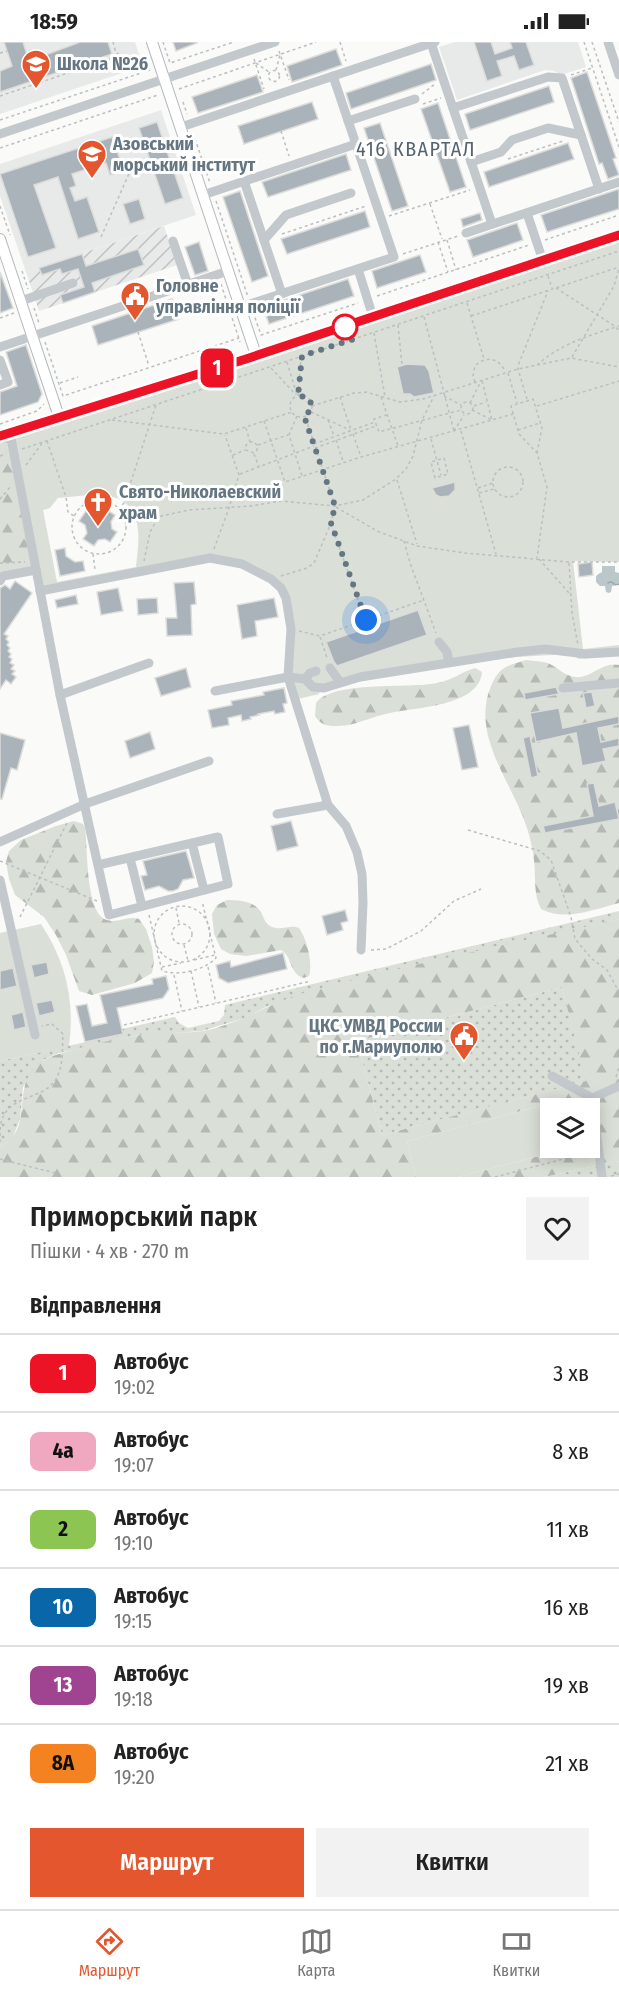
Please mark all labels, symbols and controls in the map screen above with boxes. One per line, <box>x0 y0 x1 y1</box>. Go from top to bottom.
text: 18:59 <box>30 8 78 35</box>
school or university icon: Школа №26 <box>20 48 52 90</box>
place label: Школа №26 <box>57 53 148 75</box>
place label: Азовський морський інститут <box>112 133 256 176</box>
district label: 416 КВАРТАЛ <box>356 137 476 161</box>
school or university icon: Азовський морський інститут <box>76 138 108 180</box>
place label: Головне управління поліції <box>155 275 301 318</box>
public building icon: Головне управління поліції <box>119 280 151 322</box>
unlabelled marker <box>332 314 358 340</box>
line badge: 1 <box>198 348 236 388</box>
text: 1 <box>213 355 221 381</box>
place label: Свято-Николаевский храм <box>118 481 281 524</box>
church icon: Свято-Николаевский храм <box>82 486 114 528</box>
your location <box>351 605 381 635</box>
place label: ЦКС УМВД России по г.Мариуполю <box>309 1015 443 1058</box>
public building icon: ЦКС УМВД России по г.Мариуполю <box>448 1020 480 1062</box>
map controls <box>540 1098 600 1158</box>
button: layers <box>540 1098 600 1158</box>
button: heart <box>526 1197 589 1260</box>
text: Приморський парк <box>30 1200 257 1233</box>
text: Пішки · 4 хв · 270 m <box>30 1239 189 1263</box>
text: Відправлення <box>30 1292 161 1319</box>
text: Автобус <box>114 1348 189 1375</box>
text: 1 <box>59 1360 67 1386</box>
text: 3 хв <box>553 1360 589 1387</box>
text: 19:02 <box>114 1375 155 1399</box>
text: Автобус <box>114 1426 189 1453</box>
text: 4а <box>52 1438 74 1464</box>
text: 8 хв <box>552 1438 589 1465</box>
text: 19:07 <box>114 1453 154 1477</box>
text: Автобус <box>114 1504 189 1531</box>
text: 2 <box>58 1516 68 1542</box>
text: 11 хв <box>546 1516 589 1543</box>
text: 19:10 <box>114 1531 153 1555</box>
text: Автобус <box>114 1582 189 1609</box>
text: 10 <box>53 1594 73 1620</box>
text: 16 хв <box>544 1594 589 1621</box>
text: 19:15 <box>114 1609 152 1633</box>
text: Автобус <box>114 1660 189 1687</box>
text: 13 <box>54 1672 72 1698</box>
text: 19 хв <box>544 1672 589 1699</box>
text: 19:18 <box>114 1687 153 1711</box>
text: Автобус <box>114 1738 189 1765</box>
text: 8А <box>52 1750 74 1776</box>
text: 21 хв <box>545 1750 589 1777</box>
text: 19:20 <box>114 1765 155 1789</box>
button: Маршрут <box>30 1828 304 1897</box>
button: Квитки <box>316 1828 589 1897</box>
tab: Маршрут <box>79 1925 140 1980</box>
tab: Карта <box>297 1925 335 1980</box>
tab: Квитки <box>493 1925 540 1980</box>

